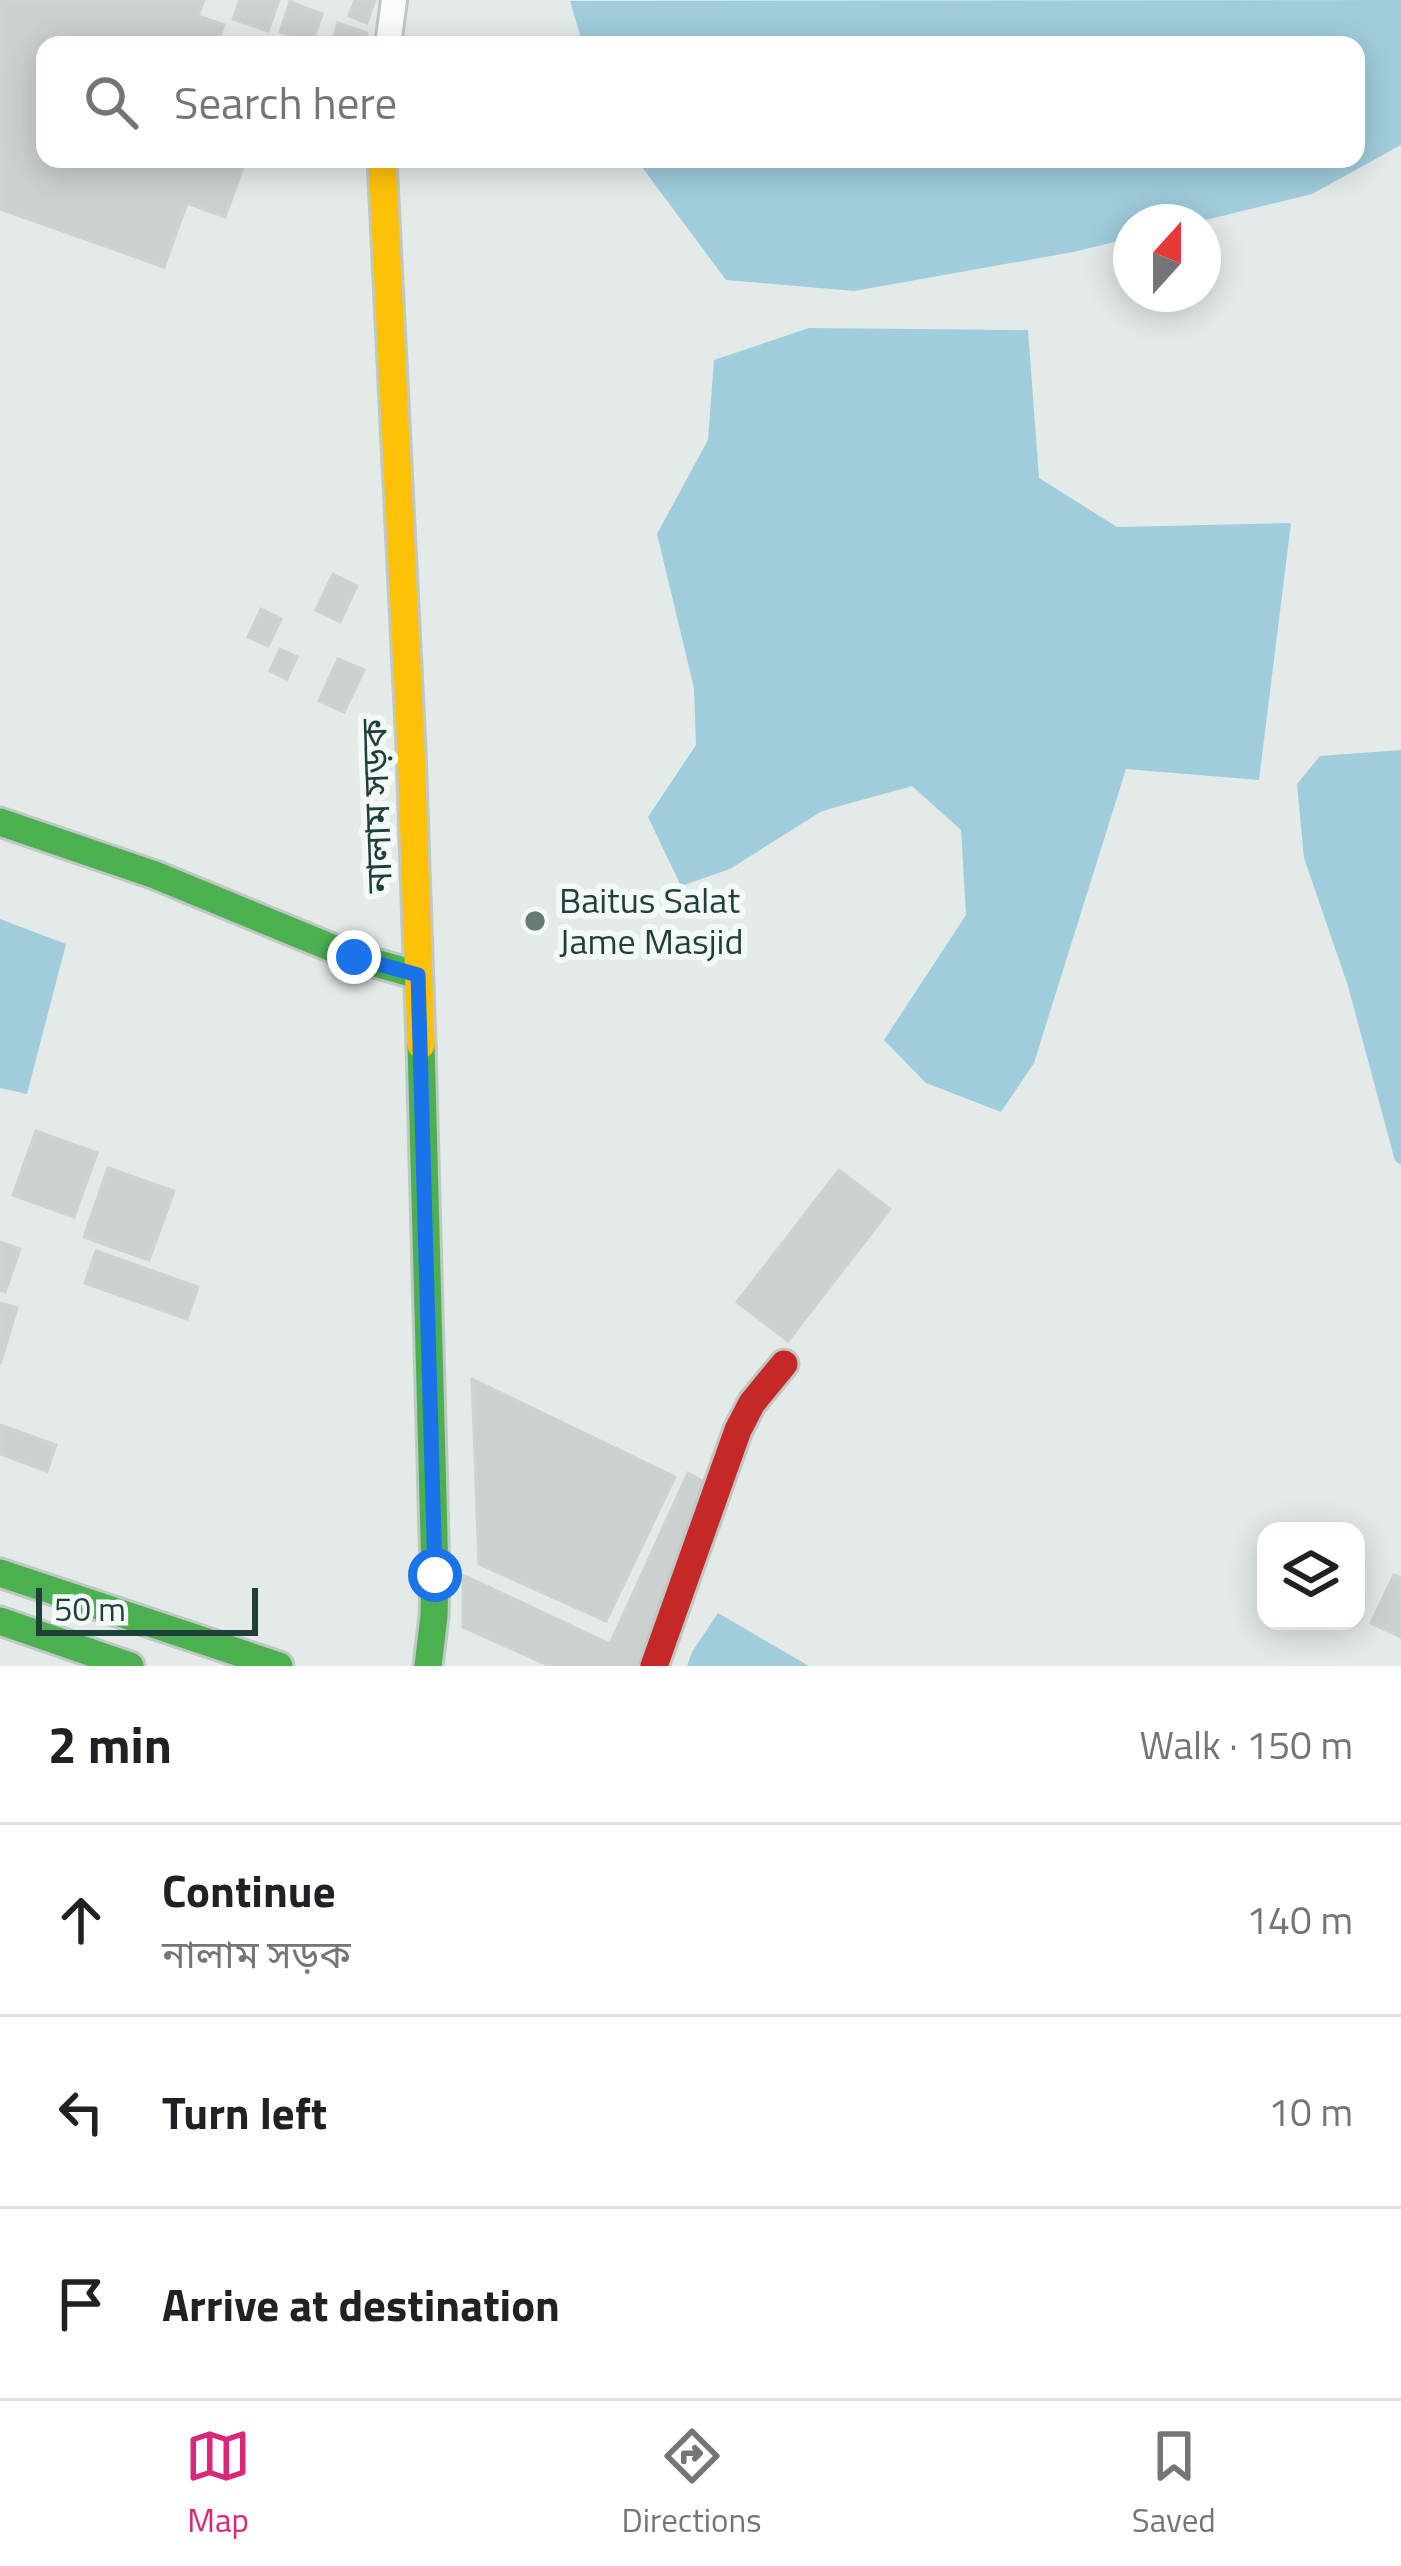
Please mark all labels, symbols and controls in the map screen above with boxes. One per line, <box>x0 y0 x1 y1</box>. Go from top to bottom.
search box <box>36 36 1365 168</box>
text: Search here <box>174 68 397 136</box>
icon: search <box>78 69 144 135</box>
north arrow <box>1113 204 1221 312</box>
street label: নালাম সড়ক <box>345 717 406 895</box>
place label: Baitus Salat Jame Masjid <box>559 872 743 968</box>
marker: Baitus Salat Jame Masjid <box>522 908 548 934</box>
route end <box>327 930 381 984</box>
map controls <box>1257 1522 1365 1630</box>
button: layers <box>1257 1522 1365 1630</box>
route start <box>408 1548 462 1602</box>
scale bar <box>36 1582 258 1635</box>
text: 50 m <box>54 1584 126 1634</box>
text: 2 min <box>48 1705 172 1783</box>
text: Walk · 150 m <box>1139 1715 1353 1774</box>
text: Continue <box>162 1856 336 1924</box>
icon: ahead <box>48 1887 114 1953</box>
text: 140 m <box>1246 1890 1353 1949</box>
text: নালাম সড়ক <box>162 1924 351 1983</box>
text: Turn left <box>162 2078 327 2146</box>
icon: left <box>48 2079 114 2145</box>
text: 10 m <box>1268 2082 1353 2141</box>
text: Arrive at destination <box>162 2270 560 2338</box>
icon: arrive <box>48 2271 114 2337</box>
tab: Map <box>185 2423 251 2545</box>
tab: Directions <box>622 2423 761 2545</box>
tab: Saved <box>1132 2423 1216 2545</box>

